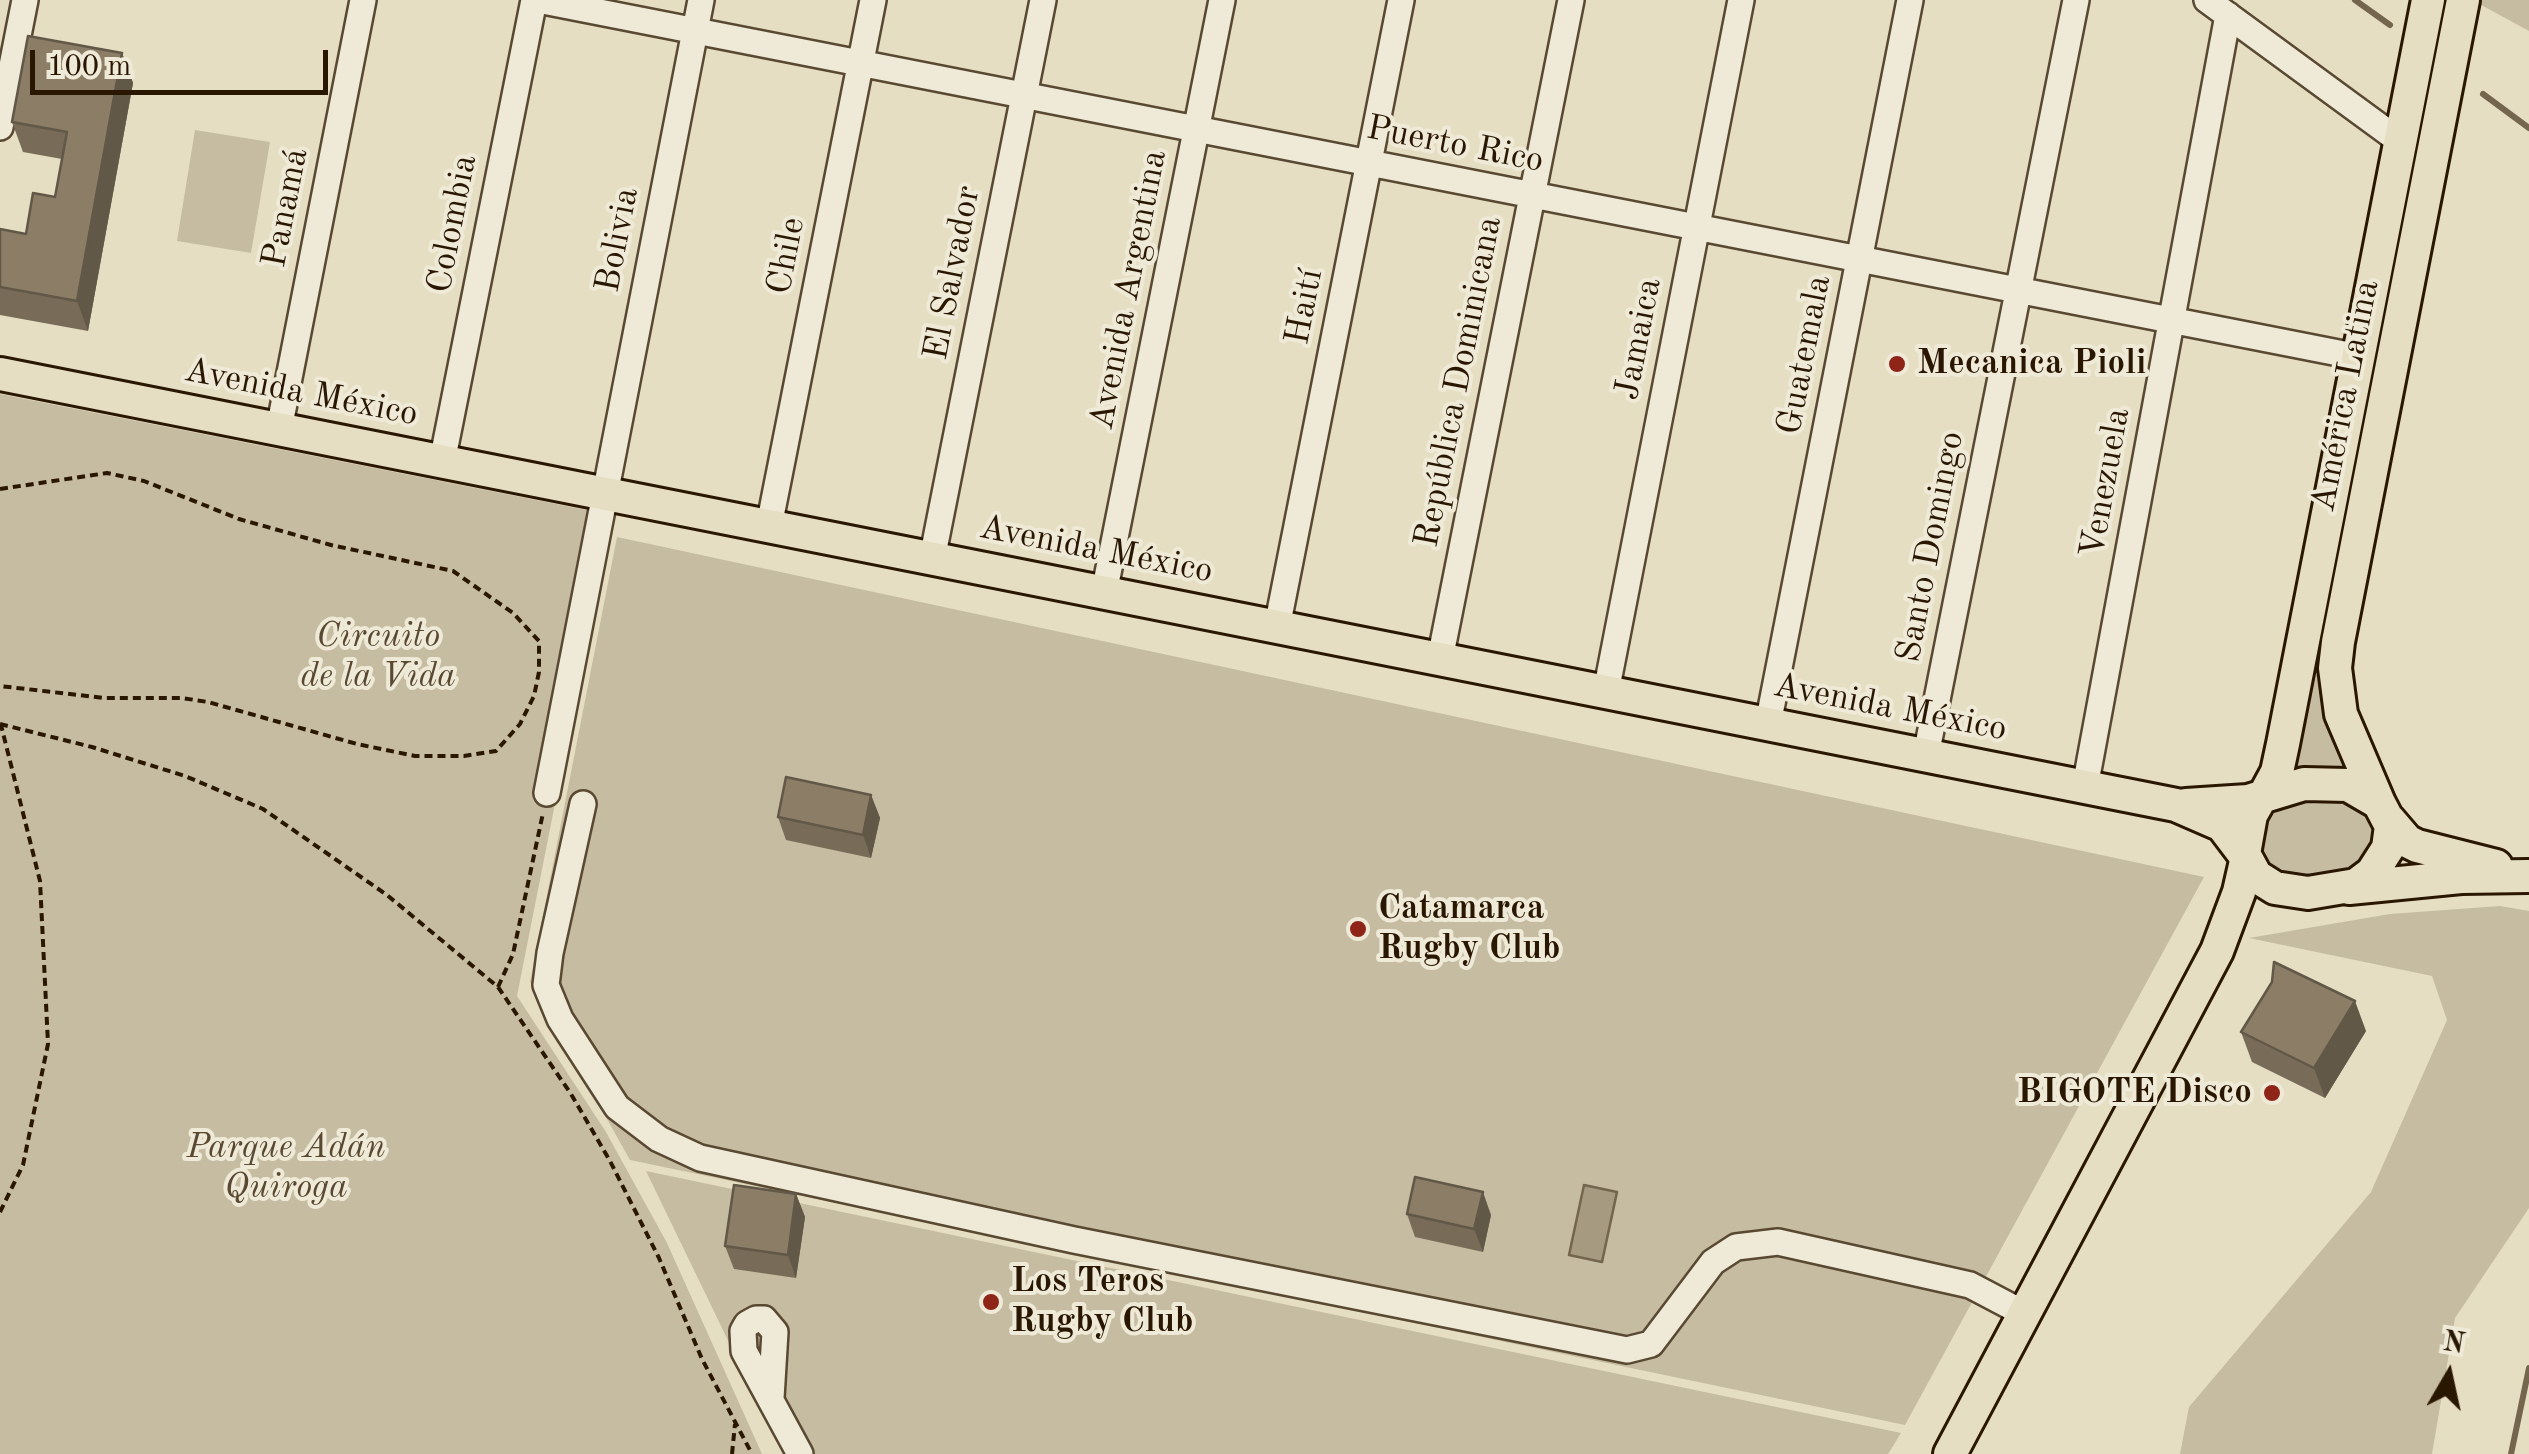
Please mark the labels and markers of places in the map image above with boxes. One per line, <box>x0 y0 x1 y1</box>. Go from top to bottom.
place label: Mecanica Pioli <box>1917 343 2146 385</box>
marker: Mecanica Pioli <box>1886 353 1908 375</box>
place label: Catamarca Rugby Club <box>1378 888 1560 970</box>
marker: Catamarca Rugby Club <box>1347 918 1369 940</box>
place label: BIGOTE Disco <box>2017 1072 2252 1114</box>
marker: BIGOTE Disco <box>2261 1082 2283 1104</box>
place label: Los Teros Rugby Club <box>1011 1261 1193 1343</box>
marker: Los Teros Rugby Club <box>980 1291 1002 1313</box>

